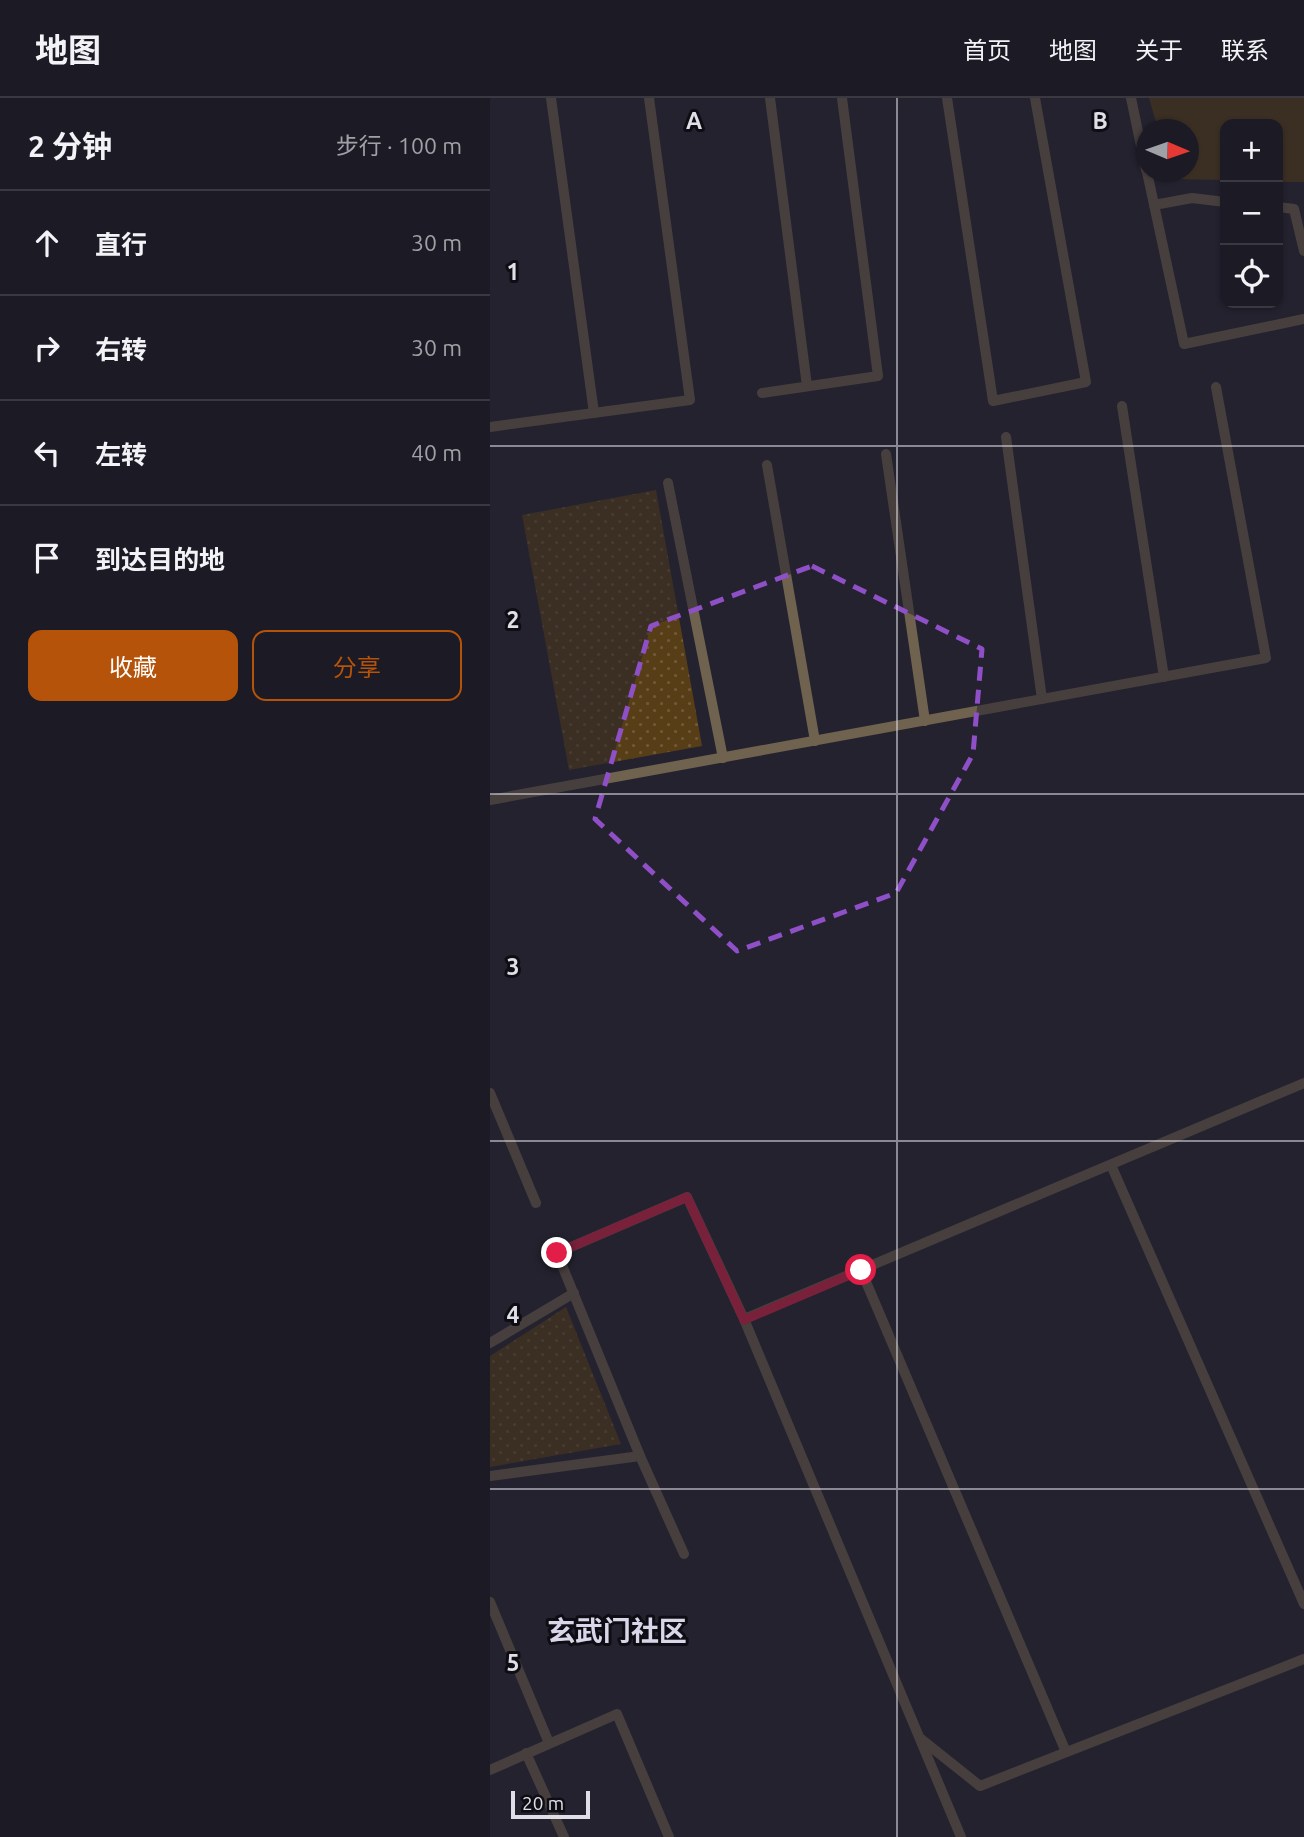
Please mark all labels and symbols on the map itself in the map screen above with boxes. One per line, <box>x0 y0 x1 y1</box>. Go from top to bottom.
text: A <box>686 108 702 133</box>
text: B <box>1092 108 1108 133</box>
north arrow <box>1136 119 1199 182</box>
text: 1 <box>507 259 519 284</box>
text: 2 <box>507 607 519 632</box>
text: 3 <box>507 954 519 979</box>
route end <box>541 1237 572 1268</box>
route start <box>845 1254 876 1285</box>
text: 4 <box>507 1302 520 1327</box>
district label: 玄武门社区 <box>547 1615 687 1646</box>
text: 5 <box>507 1650 519 1675</box>
scale bar <box>511 1788 590 1820</box>

